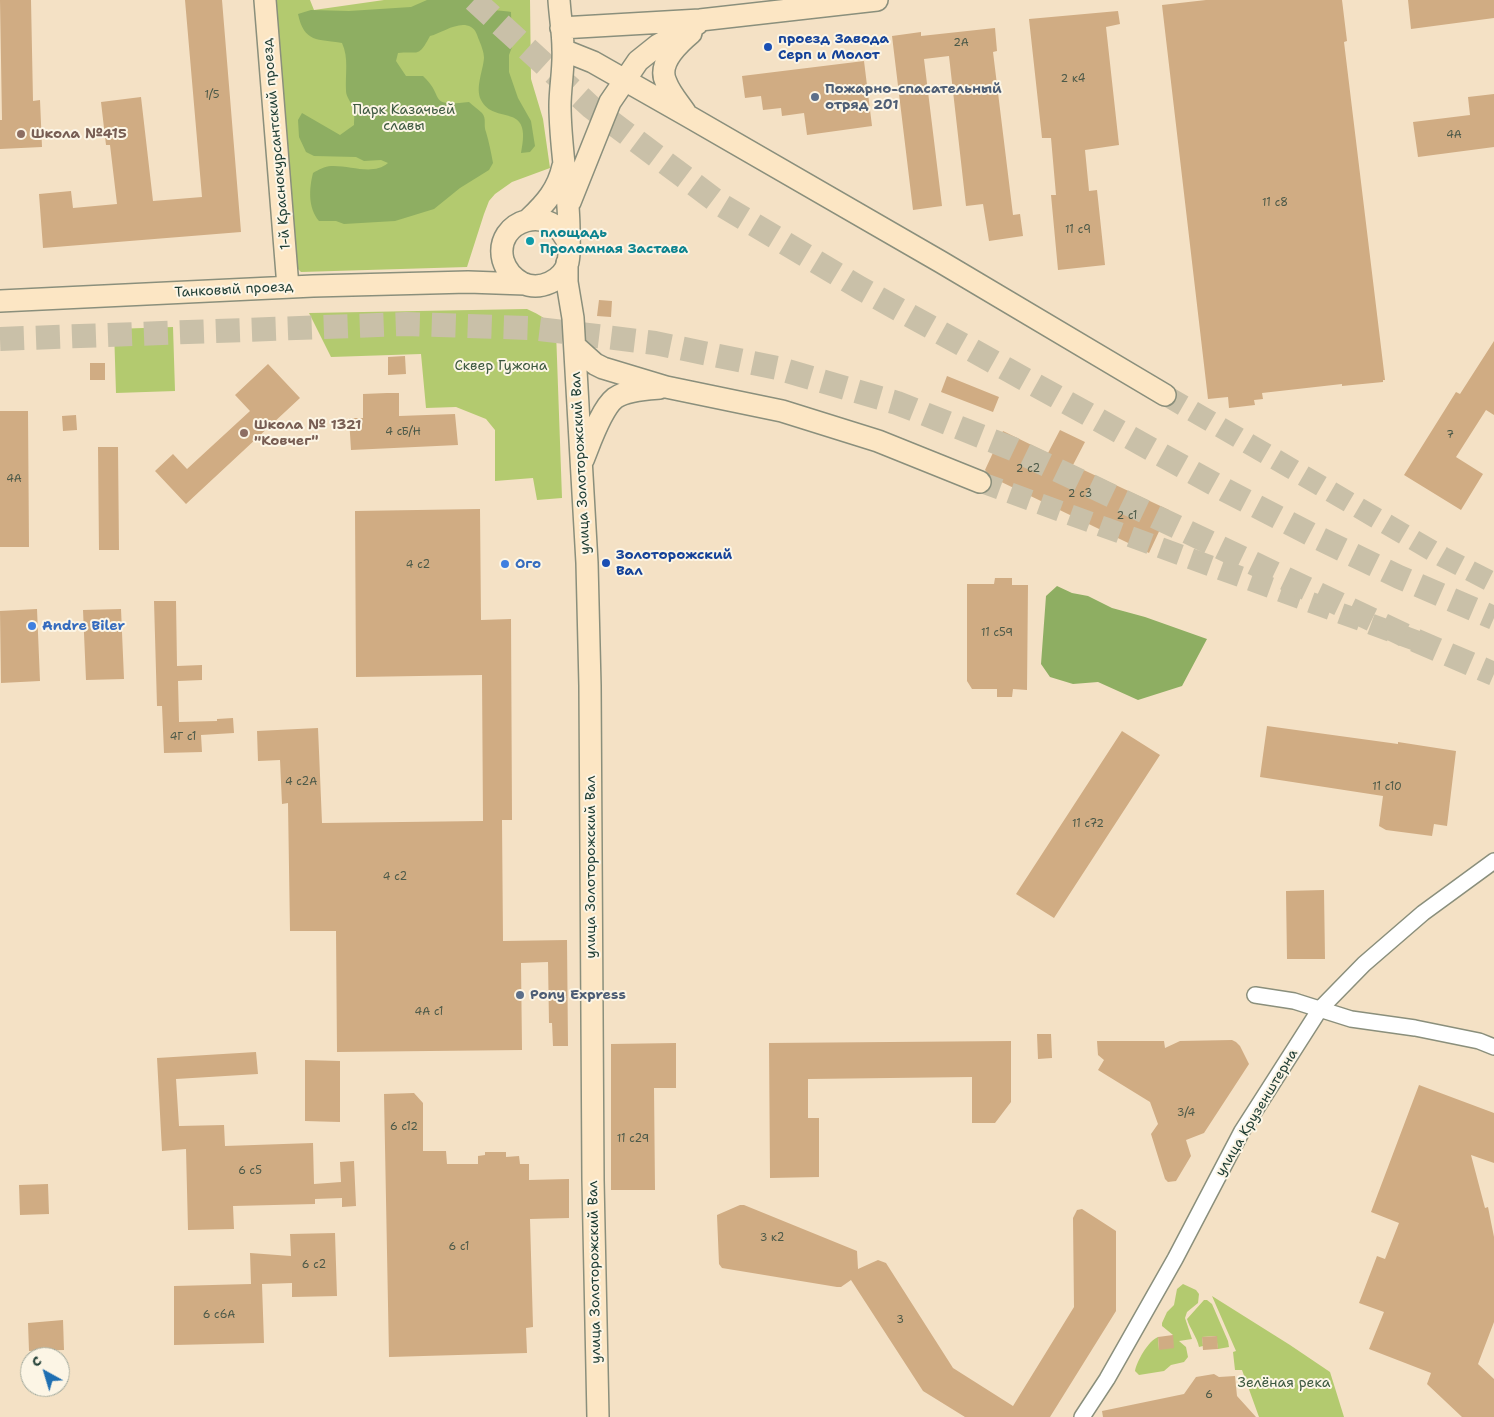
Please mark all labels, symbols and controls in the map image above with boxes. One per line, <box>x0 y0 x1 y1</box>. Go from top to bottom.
place label: проезд Завода Серп и Молот <box>778 31 889 64</box>
house number: 2А <box>953 36 969 50</box>
street label: 1-й Краснокурсантский проезд <box>259 38 295 250</box>
marker: проезд Завода Серп и Молот <box>762 41 774 53</box>
house number: 2 к4 <box>1061 72 1085 86</box>
place label: Пожарно-спасательный отряд 201 <box>825 81 1002 114</box>
house number: 1/5 <box>204 88 220 102</box>
marker: Пожарно-спасательный отряд 201 <box>809 91 821 103</box>
park label: Парк Казачьей славы <box>353 102 455 134</box>
place label: Школа №415 <box>31 126 127 142</box>
marker: Школа №415 <box>15 128 27 140</box>
house number: 4А <box>1446 128 1462 142</box>
house number: 11 с8 <box>1262 196 1288 210</box>
house number: 11 с9 <box>1065 223 1091 237</box>
place label: площадь Проломная Застава <box>540 225 688 258</box>
marker: площадь Проломная Застава <box>524 235 536 247</box>
street label: Танковый проезд <box>174 278 294 302</box>
park label: Сквер Гужона <box>454 358 548 374</box>
street label: улица Золоторожский Вал <box>568 371 594 555</box>
place label: Школа № 1321 "Ковчег" <box>254 417 361 450</box>
house number: 4 сБ/Н <box>385 425 421 439</box>
marker: Школа № 1321 "Ковчег" <box>238 427 250 439</box>
house number: 7 <box>1446 428 1454 442</box>
house number: 2 с2 <box>1016 462 1040 476</box>
house number: 4А <box>6 472 22 486</box>
house number: 2 с3 <box>1068 487 1092 501</box>
house number: 2 с1 <box>1117 509 1137 523</box>
place label: Золоторожский Вал <box>616 547 732 580</box>
place label: Ого <box>515 556 541 572</box>
marker: Золоторожский Вал <box>600 557 612 569</box>
house number: 4 с2 <box>406 558 430 572</box>
marker: Ого <box>499 558 511 570</box>
place label: Andre Biler <box>42 618 125 634</box>
marker: Andre Biler <box>26 620 38 632</box>
house number: 11 с59 <box>981 626 1013 640</box>
house number: 4Г с1 <box>170 730 196 744</box>
house number: 4 с2А <box>285 775 317 789</box>
street label: улица Золоторожский Вал <box>583 776 599 958</box>
house number: 11 с10 <box>1372 780 1402 794</box>
house number: 11 с72 <box>1072 817 1104 831</box>
house number: 4 с2 <box>383 870 407 884</box>
place label: Pony Express <box>530 987 626 1003</box>
marker: Pony Express <box>514 989 526 1001</box>
house number: 4А с1 <box>415 1005 443 1019</box>
street label: улица Крузенштерна <box>1212 1046 1302 1180</box>
house number: 3/4 <box>1177 1106 1195 1120</box>
house number: 6 с12 <box>390 1120 418 1134</box>
house number: 11 с29 <box>617 1132 649 1146</box>
house number: 6 с5 <box>238 1164 262 1178</box>
street label: улица Золоторожский Вал <box>585 1180 605 1364</box>
house number: 3 к2 <box>760 1231 784 1245</box>
house number: 6 с1 <box>449 1240 469 1254</box>
house number: 6 с2 <box>302 1258 326 1272</box>
house number: 6 с6А <box>203 1308 235 1322</box>
house number: 3 <box>896 1313 904 1327</box>
north arrow <box>20 1347 70 1397</box>
text: С <box>27 1351 45 1371</box>
park label: Зелёная река <box>1238 1375 1330 1391</box>
house number: 6 <box>1205 1388 1213 1402</box>

